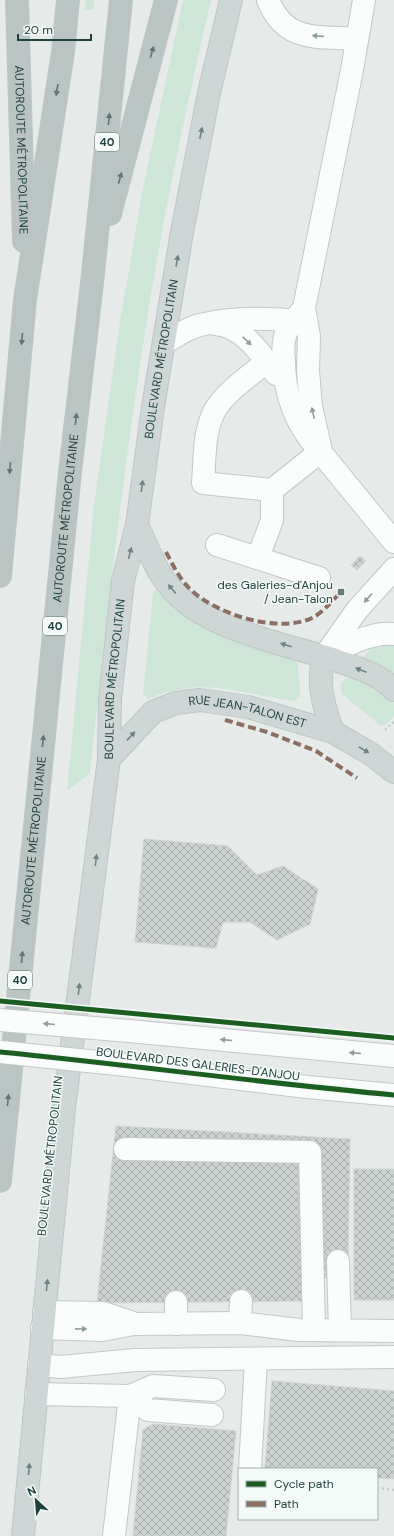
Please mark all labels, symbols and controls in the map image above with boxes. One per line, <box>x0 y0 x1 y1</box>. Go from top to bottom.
scale bar <box>18 16 91 42</box>
text: 20 m <box>24 22 53 38</box>
one-way arrow <box>312 33 324 40</box>
one-way arrow <box>150 46 156 58</box>
street label: AUTOROUTE MÉTROPOLITAINE <box>11 65 32 235</box>
one-way arrow <box>54 84 60 97</box>
one-way arrow <box>106 113 112 125</box>
one-way arrow <box>199 127 205 139</box>
road number: 40 <box>95 133 119 151</box>
one-way arrow <box>117 171 123 184</box>
one-way arrow <box>174 255 180 267</box>
street label: BOULEVARD MÉTROPOLITAIN <box>141 278 182 440</box>
one-way arrow <box>18 333 25 345</box>
one-way arrow <box>242 336 252 346</box>
one-way arrow <box>309 407 315 419</box>
one-way arrow <box>73 413 79 425</box>
street label: AUTOROUTE MÉTROPOLITAINE <box>49 433 82 603</box>
one-way arrow <box>6 462 13 474</box>
one-way arrow <box>139 480 146 493</box>
one-way arrow <box>127 547 133 559</box>
place label: des Galeries-d'Anjou / Jean-Talon <box>217 577 333 607</box>
one-way arrow <box>167 583 176 594</box>
marker: des Galeries-d'Anjou / Jean-Talon <box>336 587 346 597</box>
one-way arrow <box>364 593 373 603</box>
street label: BOULEVARD MÉTROPOLITAIN <box>101 598 129 760</box>
road number: 40 <box>43 617 67 635</box>
one-way arrow <box>280 642 292 648</box>
one-way arrow <box>356 667 367 673</box>
street label: RUE JEAN-TALON EST <box>188 692 308 732</box>
one-way arrow <box>126 731 135 740</box>
one-way arrow <box>40 735 47 747</box>
one-way arrow <box>359 747 370 754</box>
street label: AUTOROUTE MÉTROPOLITAINE <box>17 755 50 926</box>
one-way arrow <box>93 854 99 866</box>
one-way arrow <box>19 951 25 963</box>
road number: 40 <box>8 971 32 989</box>
one-way arrow <box>76 982 83 995</box>
one-way arrow <box>42 1021 55 1027</box>
one-way arrow <box>220 1037 232 1044</box>
street label: BOULEVARD DES GALERIES-D'ANJOU <box>95 1044 301 1084</box>
one-way arrow <box>349 1049 361 1056</box>
street label: BOULEVARD MÉTROPOLITAIN <box>34 1075 66 1237</box>
one-way arrow <box>5 1094 11 1106</box>
one-way arrow <box>43 1279 50 1291</box>
one-way arrow <box>75 1326 88 1332</box>
one-way arrow <box>26 1463 32 1475</box>
legend <box>238 1468 378 1520</box>
text: Cycle path <box>274 1476 334 1492</box>
north arrow <box>16 1480 56 1520</box>
text: N <box>25 1483 38 1499</box>
text: Path <box>274 1496 299 1512</box>

